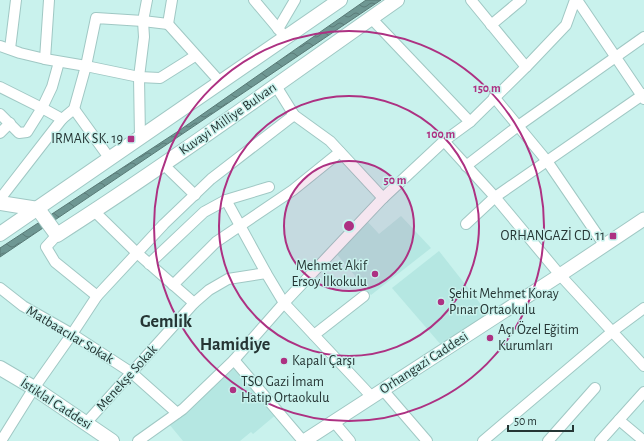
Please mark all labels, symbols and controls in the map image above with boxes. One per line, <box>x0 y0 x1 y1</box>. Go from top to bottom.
street label: Kuvayi Milliye Bulvarı <box>177 80 279 158</box>
text: 150 m <box>473 82 501 94</box>
text: 100 m <box>427 128 455 140</box>
place label: IRMAK SK. 19 <box>51 132 123 146</box>
marker: IRMAK SK. 19 <box>126 134 136 144</box>
text: 50 m <box>384 174 407 186</box>
centre of rings <box>342 219 356 233</box>
place label: ORHANGAZİ CD. 11 <box>501 226 605 243</box>
marker: ORHANGAZİ CD. 11 <box>608 231 618 241</box>
place label: Mehmet Akif Ersoy İlkokulu <box>291 259 368 289</box>
marker: Mehmet Akif Ersoy İlkokulu <box>370 269 380 279</box>
place label: Şehit Mehmet Koray Pınar Ortaokulu <box>449 287 559 317</box>
marker: Şehit Mehmet Koray Pınar Ortaokulu <box>436 297 446 307</box>
street label: Matbaacılar Sokak <box>24 303 117 367</box>
district label: Gemlik <box>140 313 192 331</box>
place label: Açı Özel Eğitim Kurumları <box>498 320 579 353</box>
street label: Orhangazi Caddesi <box>377 329 471 397</box>
marker: Açı Özel Eğitim Kurumları <box>485 333 495 343</box>
district label: Hamidiye <box>200 336 270 354</box>
street label: Menekşe Sokak <box>94 342 161 414</box>
place label: Kapalı Çarşı <box>292 354 355 368</box>
marker: Kapalı Çarşı <box>279 356 289 366</box>
place label: TSO Gazi İmam Hatip Ortaokulu <box>241 372 329 405</box>
street label: İstiklal Caddesi <box>18 373 96 432</box>
marker: TSO Gazi İmam Hatip Ortaokulu <box>228 385 238 395</box>
scale bar <box>508 407 573 433</box>
text: 50 m <box>514 415 537 427</box>

